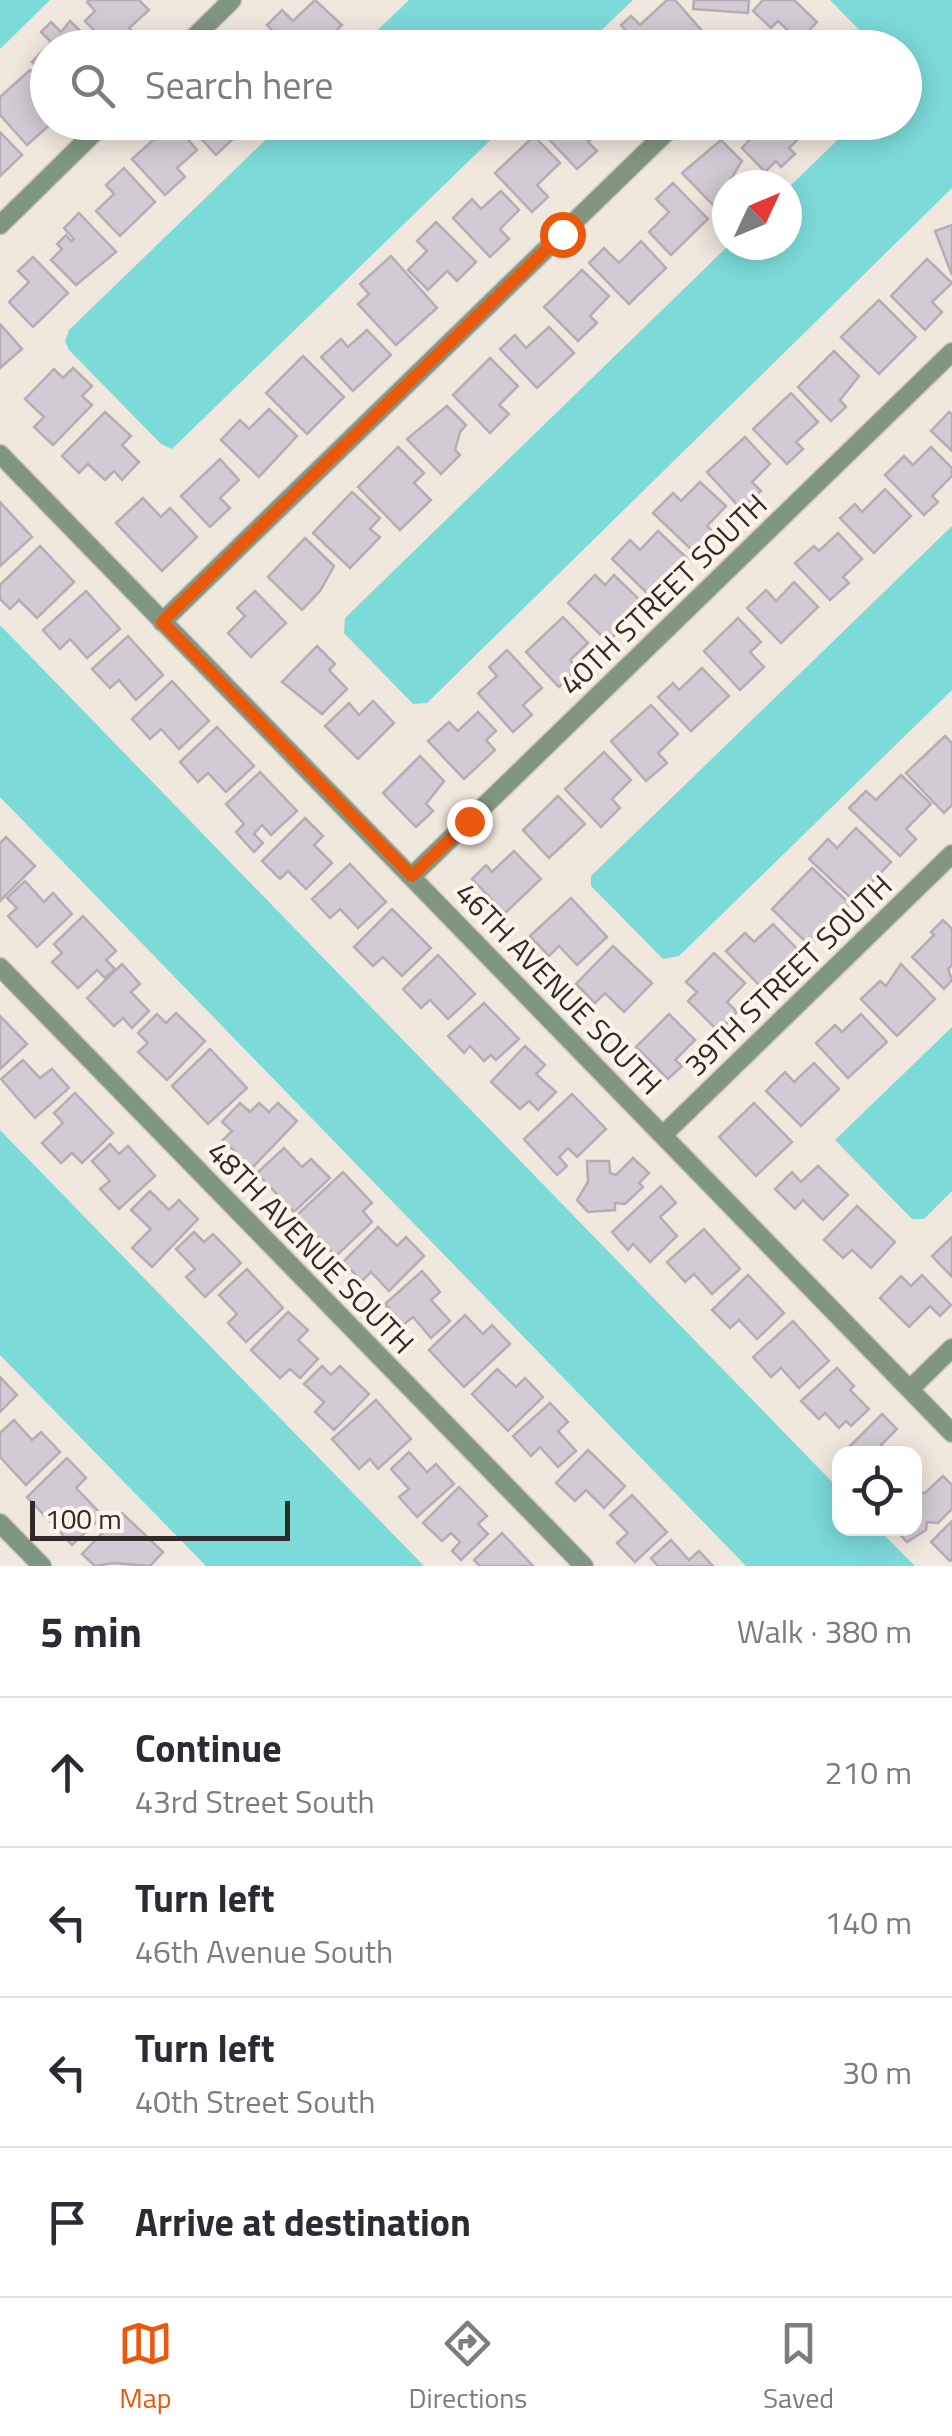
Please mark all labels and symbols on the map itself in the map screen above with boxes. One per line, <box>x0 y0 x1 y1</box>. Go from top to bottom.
north arrow <box>712 170 802 260</box>
route start <box>540 212 586 258</box>
street label: 40TH STREET SOUTH <box>549 482 777 706</box>
route end <box>447 799 493 845</box>
street label: 39TH STREET SOUTH <box>674 863 902 1087</box>
street label: 46TH AVENUE SOUTH <box>445 871 673 1105</box>
street label: 48TH AVENUE SOUTH <box>197 1130 425 1364</box>
scale bar <box>30 1496 290 1540</box>

